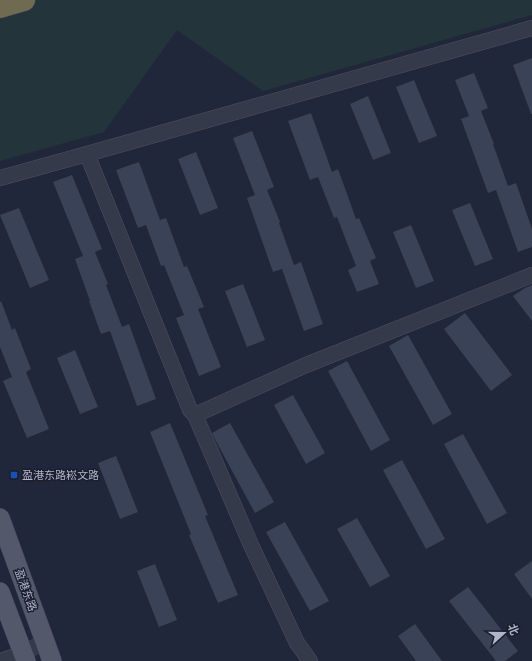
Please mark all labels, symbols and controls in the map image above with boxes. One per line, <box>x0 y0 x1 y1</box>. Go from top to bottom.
place label: 盈港东路崧文路 <box>22 469 99 481</box>
marker: 盈港东路崧文路 <box>9 470 19 480</box>
street label: 盈港东路 <box>13 567 39 613</box>
north arrow <box>484 613 524 653</box>
text: 北 <box>506 622 521 637</box>

